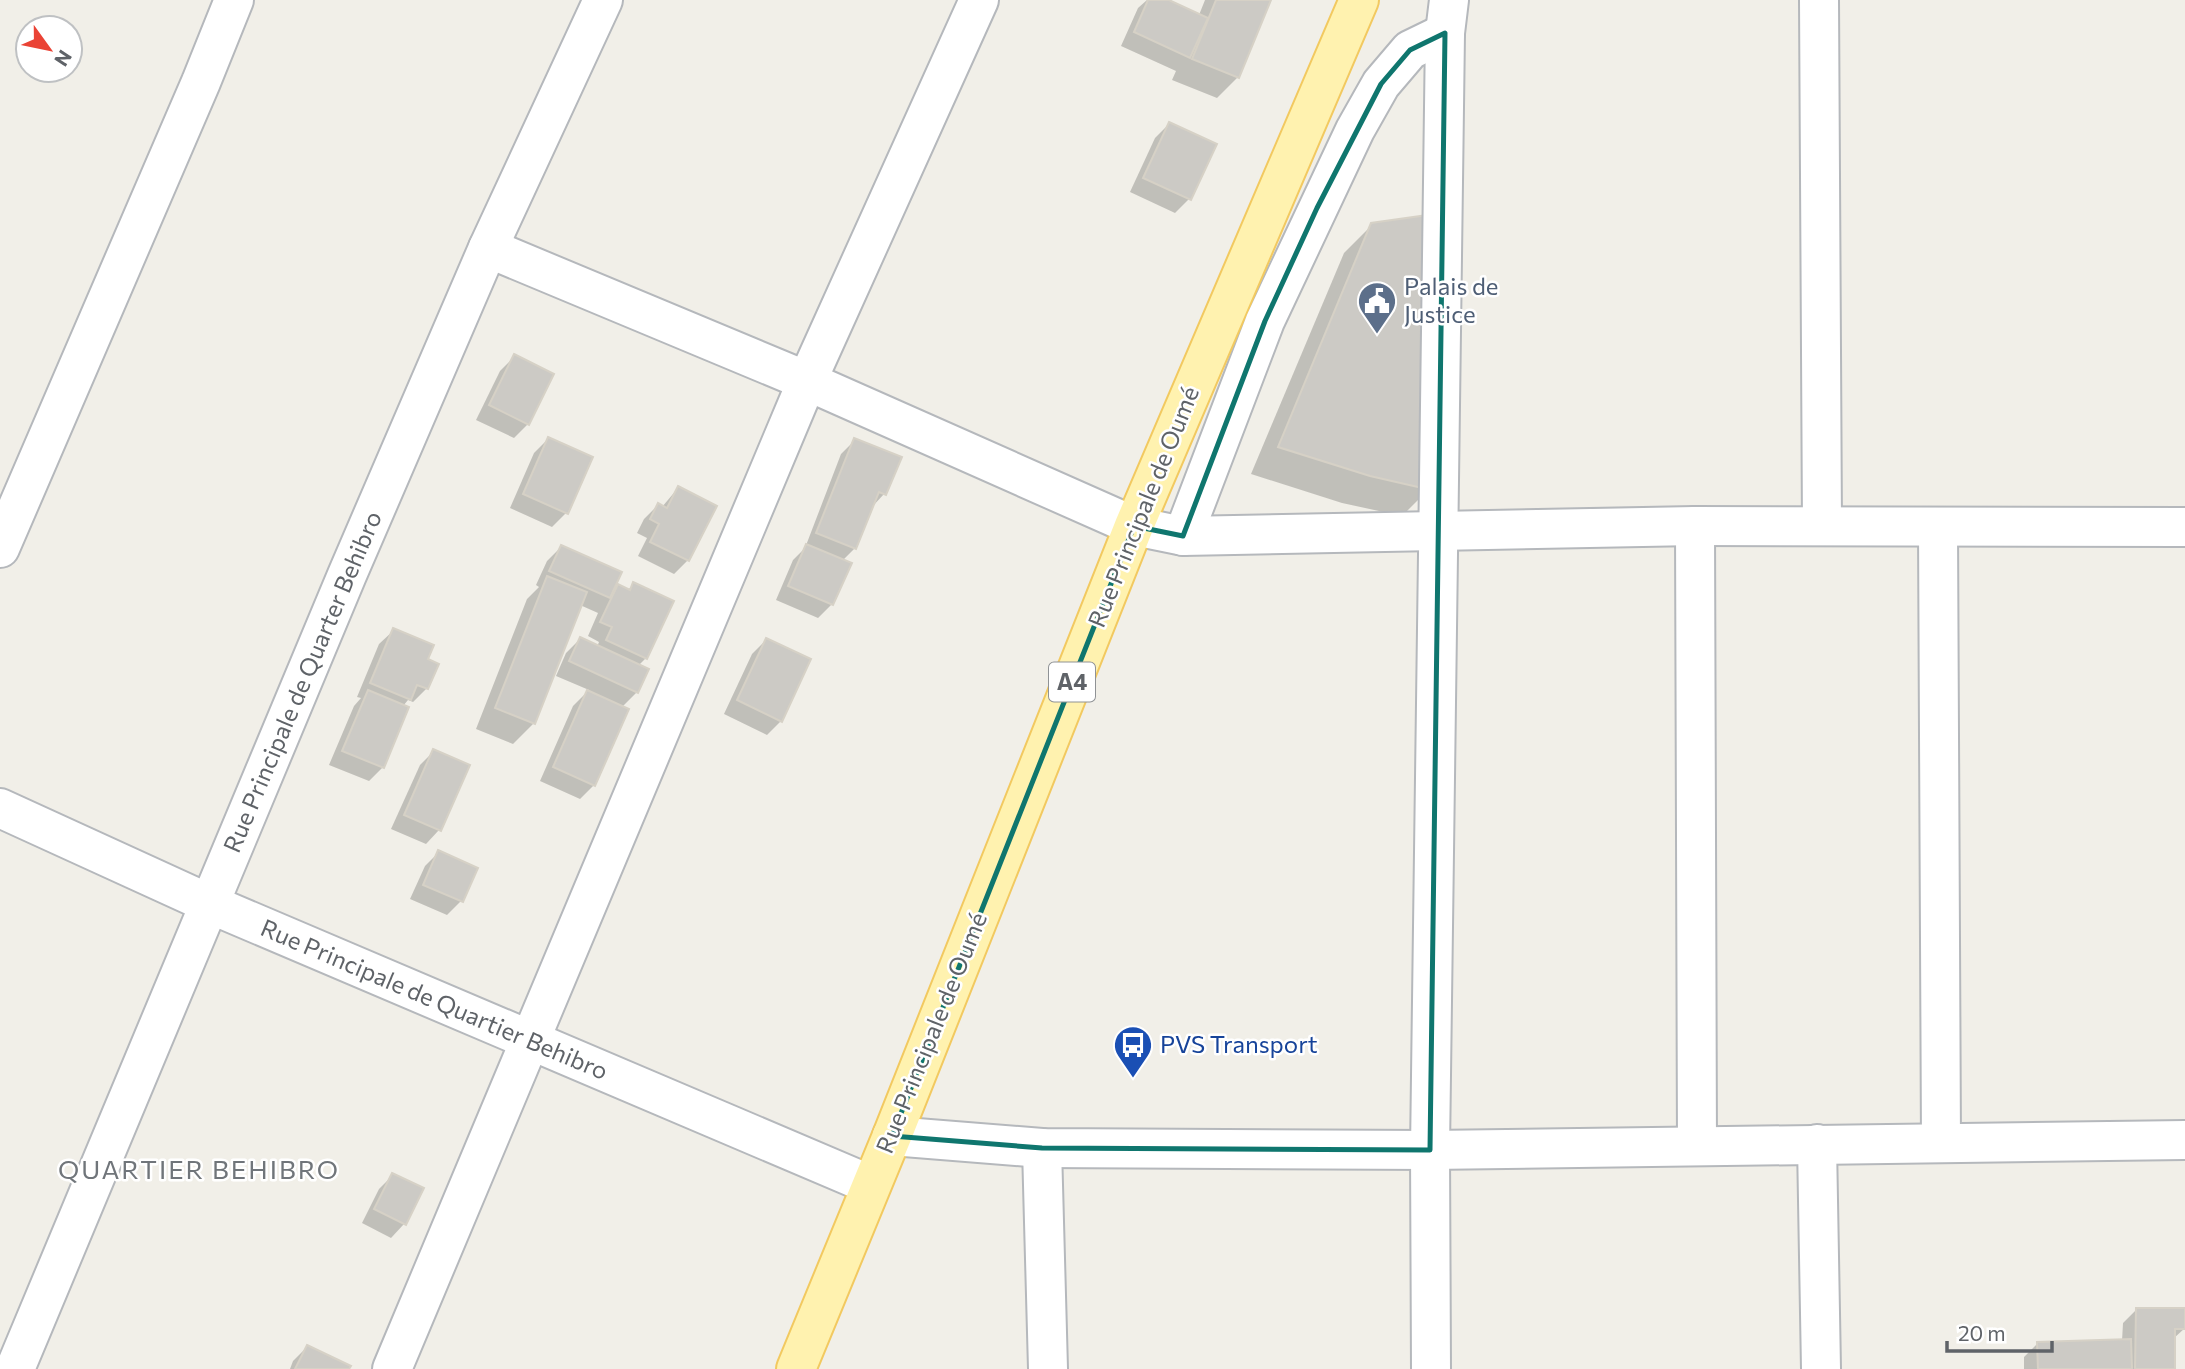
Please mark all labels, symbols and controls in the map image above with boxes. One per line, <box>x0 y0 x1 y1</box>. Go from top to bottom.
north arrow <box>14 14 84 84</box>
text: N <box>50 46 77 71</box>
place label: Palais de Justice <box>1404 271 1498 328</box>
public building icon: Palais de Justice <box>1356 280 1398 335</box>
street label: Rue Principale de Oumé <box>1081 382 1204 631</box>
street label: Rue Principale de Quarter Behibro <box>216 506 387 856</box>
road number: A4 <box>1049 662 1095 702</box>
street label: Rue Principale de Oumé <box>869 908 992 1157</box>
street label: Rue Principale de Quartier Behibro <box>257 912 612 1085</box>
bus stop icon: PVS Transport <box>1112 1024 1154 1079</box>
place label: PVS Transport <box>1160 1029 1318 1058</box>
district label: QUARTIER BEHIBRO <box>58 1153 340 1184</box>
scale bar <box>1947 1310 2052 1354</box>
text: 20 m <box>1958 1320 2006 1345</box>

